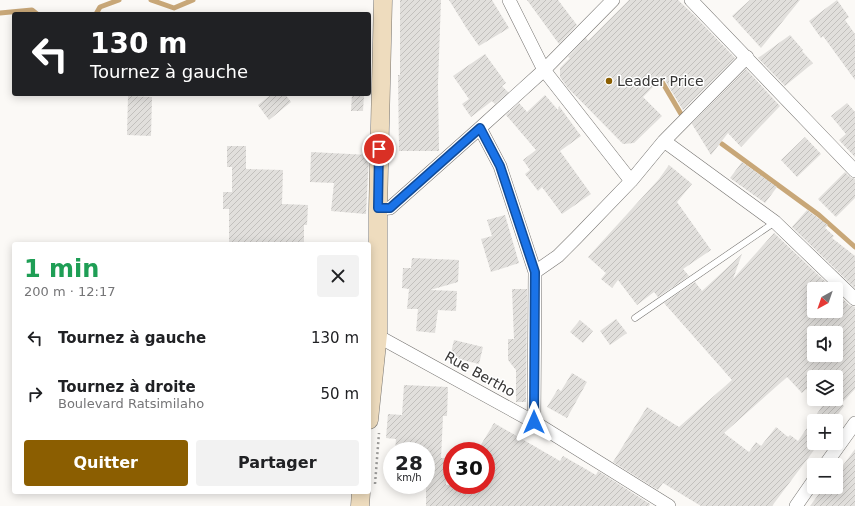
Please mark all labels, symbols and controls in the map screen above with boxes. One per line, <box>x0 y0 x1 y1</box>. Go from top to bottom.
text: 130 m <box>90 27 187 60</box>
icon: left <box>24 28 76 80</box>
text: Tournez à gauche <box>90 61 248 82</box>
place label: Leader Price <box>617 73 704 89</box>
marker: Leader Price <box>604 76 614 86</box>
pin <box>362 132 396 166</box>
icon: arrive <box>368 138 390 160</box>
text: 1 min <box>24 255 99 283</box>
button: close <box>317 255 359 297</box>
north arrow <box>807 282 843 318</box>
map controls <box>807 282 843 494</box>
text: 200 m · 12:17 <box>24 284 115 299</box>
button: sound <box>807 326 843 362</box>
icon: left <box>24 327 46 349</box>
text: Tournez à gauche <box>58 329 206 347</box>
text: 130 m <box>311 329 359 347</box>
street label: Rue Bertho <box>442 348 518 400</box>
button: layers <box>807 370 843 406</box>
text: Tournez à droite <box>58 378 196 396</box>
icon: right <box>24 383 46 405</box>
text: 50 m <box>321 385 359 403</box>
text: Boulevard Ratsimilaho <box>58 396 204 411</box>
position arrow <box>513 401 555 443</box>
button: + <box>807 414 843 450</box>
button: Quitter <box>24 440 188 486</box>
button: Partager <box>196 440 359 486</box>
speed limit sign: 30 <box>443 442 495 494</box>
text: 28 <box>395 451 423 475</box>
button: − <box>807 458 843 494</box>
text: km/h <box>396 472 422 483</box>

